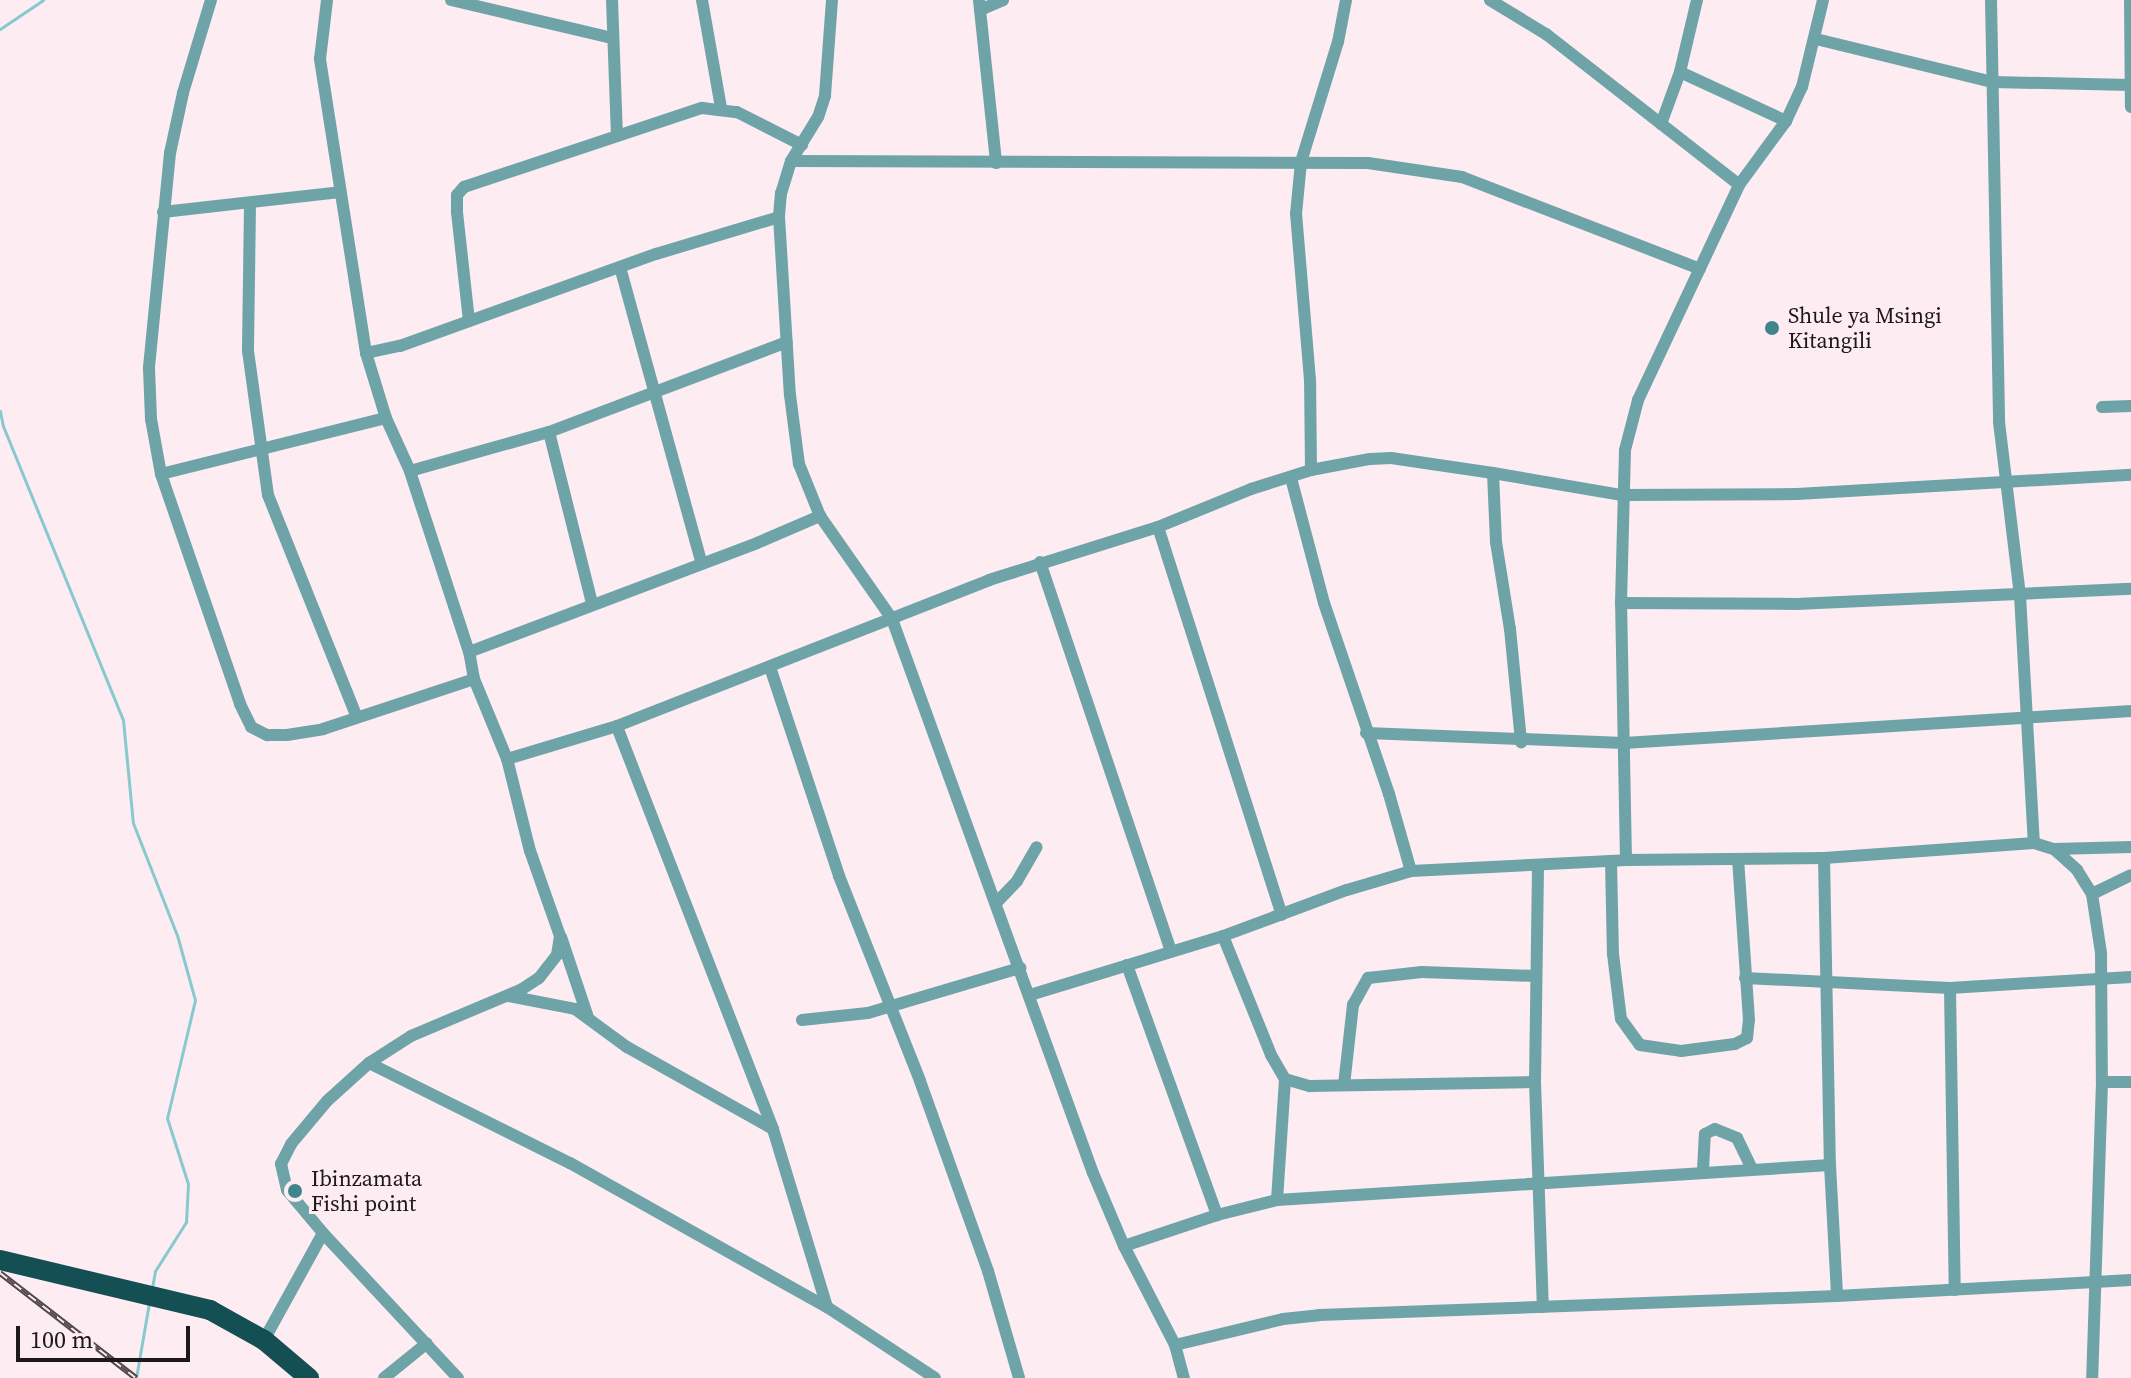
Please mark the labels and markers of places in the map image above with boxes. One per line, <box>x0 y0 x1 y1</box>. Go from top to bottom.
place label: Shule ya Msingi Kitangili <box>1788 302 1942 354</box>
marker: Shule ya Msingi Kitangili <box>1763 319 1781 337</box>
place label: Ibinzamata Fishi point <box>311 1165 422 1216</box>
marker: Ibinzamata Fishi point <box>286 1182 304 1200</box>

